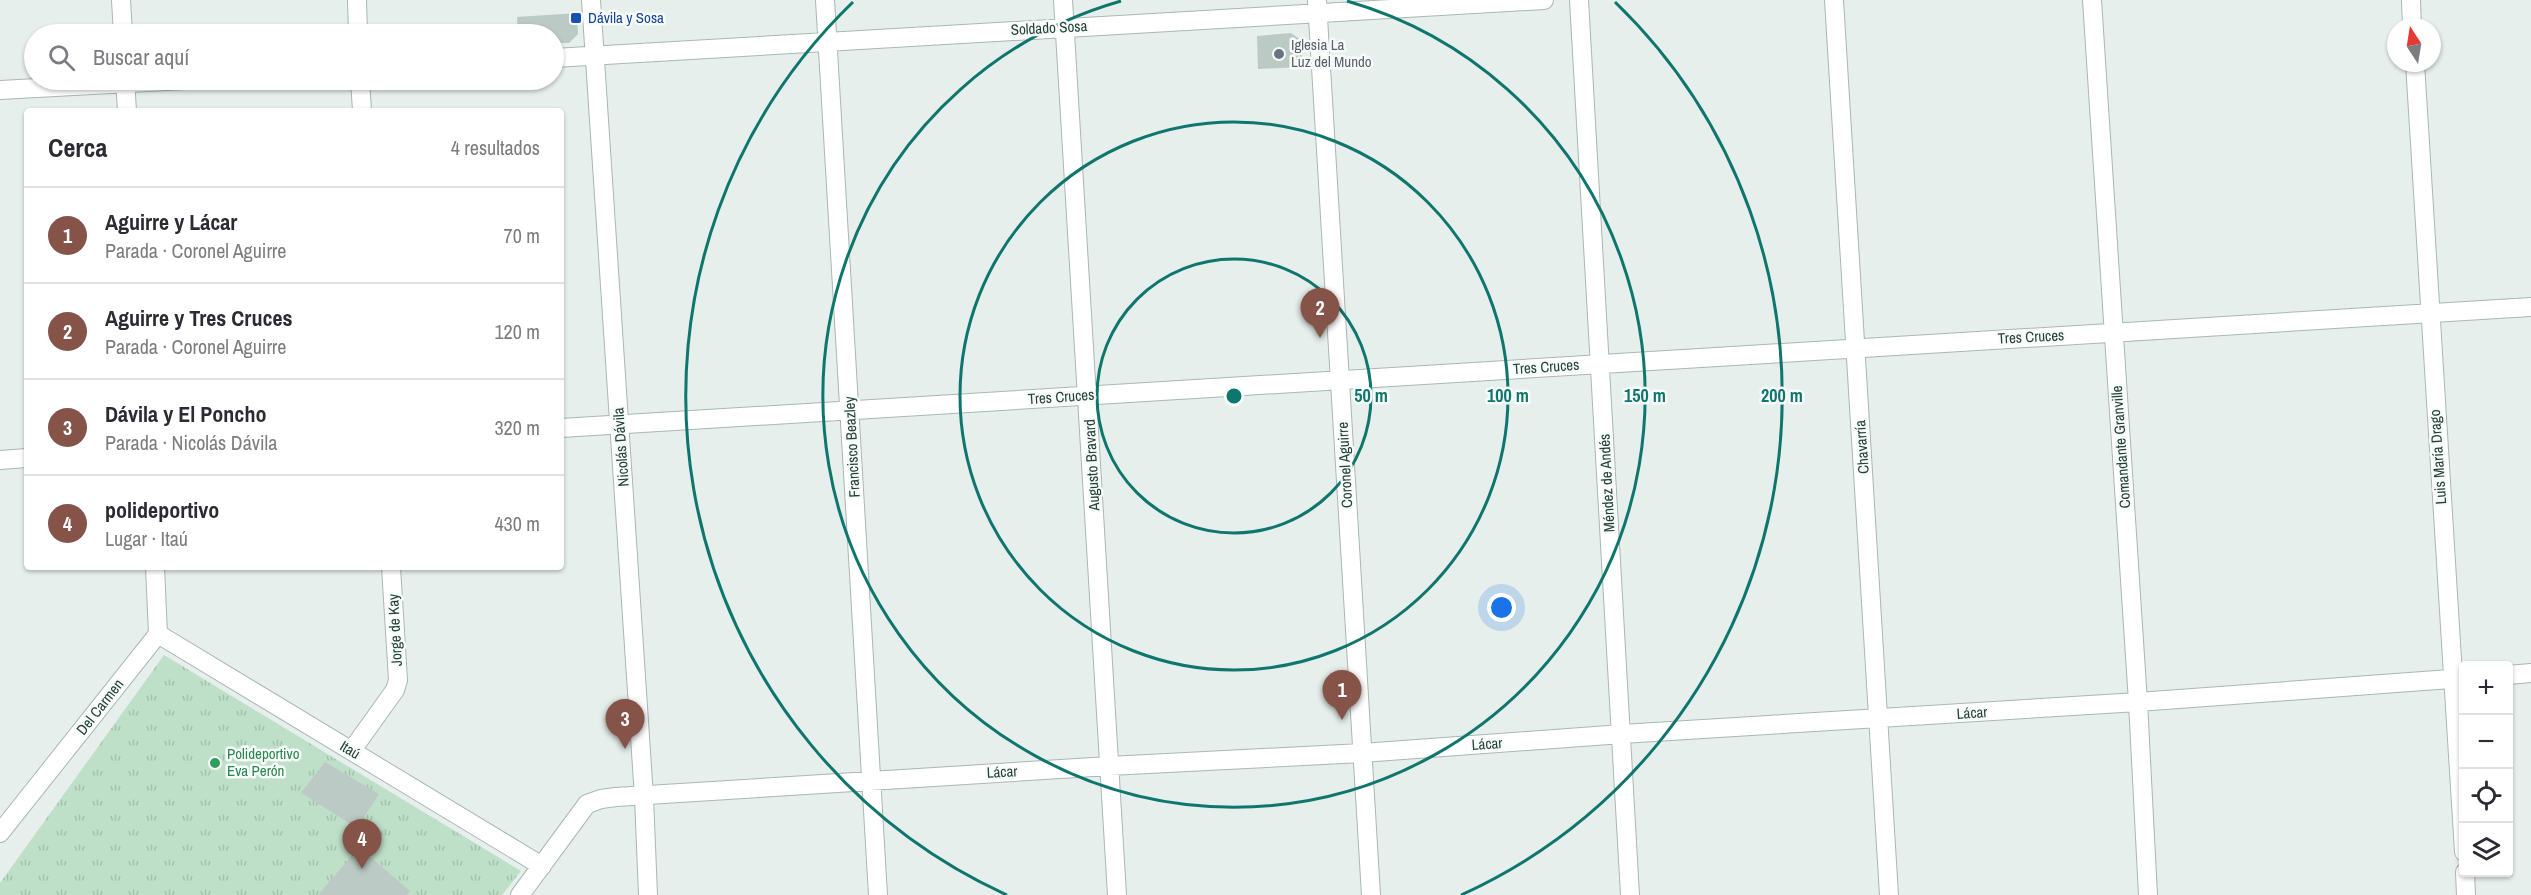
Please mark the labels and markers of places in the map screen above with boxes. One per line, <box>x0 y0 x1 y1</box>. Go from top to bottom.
place label: Dávila y Sosa <box>588 7 664 28</box>
marker: Dávila y Sosa <box>569 11 583 25</box>
place label: Iglesia La Luz del Mundo <box>1291 34 1372 72</box>
marker: Iglesia La Luz del Mundo <box>1272 47 1286 61</box>
pin: 2 <box>1300 288 1340 338</box>
centre of rings <box>1224 386 1244 406</box>
pin: 1 <box>1322 670 1362 720</box>
pin: 3 <box>606 700 644 749</box>
place label: Polideportivo Eva Perón <box>227 743 300 781</box>
marker: Polideportivo Eva Perón <box>208 756 222 770</box>
pin: 4 <box>342 820 382 869</box>

